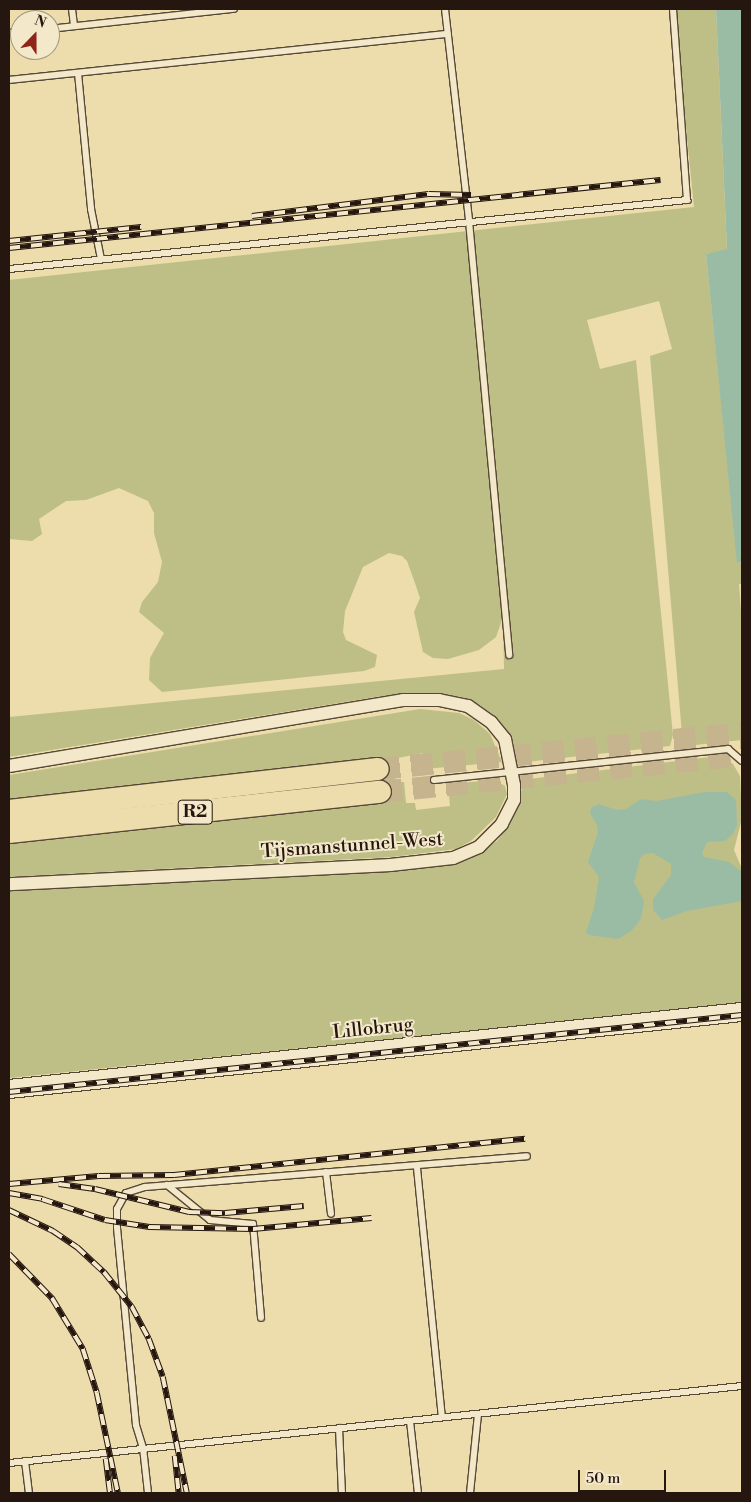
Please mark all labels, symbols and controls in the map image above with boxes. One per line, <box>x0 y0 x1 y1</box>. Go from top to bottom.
north arrow <box>10 10 60 60</box>
text: N <box>32 12 49 32</box>
road number: R2 <box>178 796 212 828</box>
street label: Tijsmanstunnel-West <box>260 828 444 864</box>
street label: Lillobrug <box>332 1013 414 1045</box>
scale bar <box>581 1460 668 1492</box>
text: 50 m <box>586 1469 620 1488</box>

